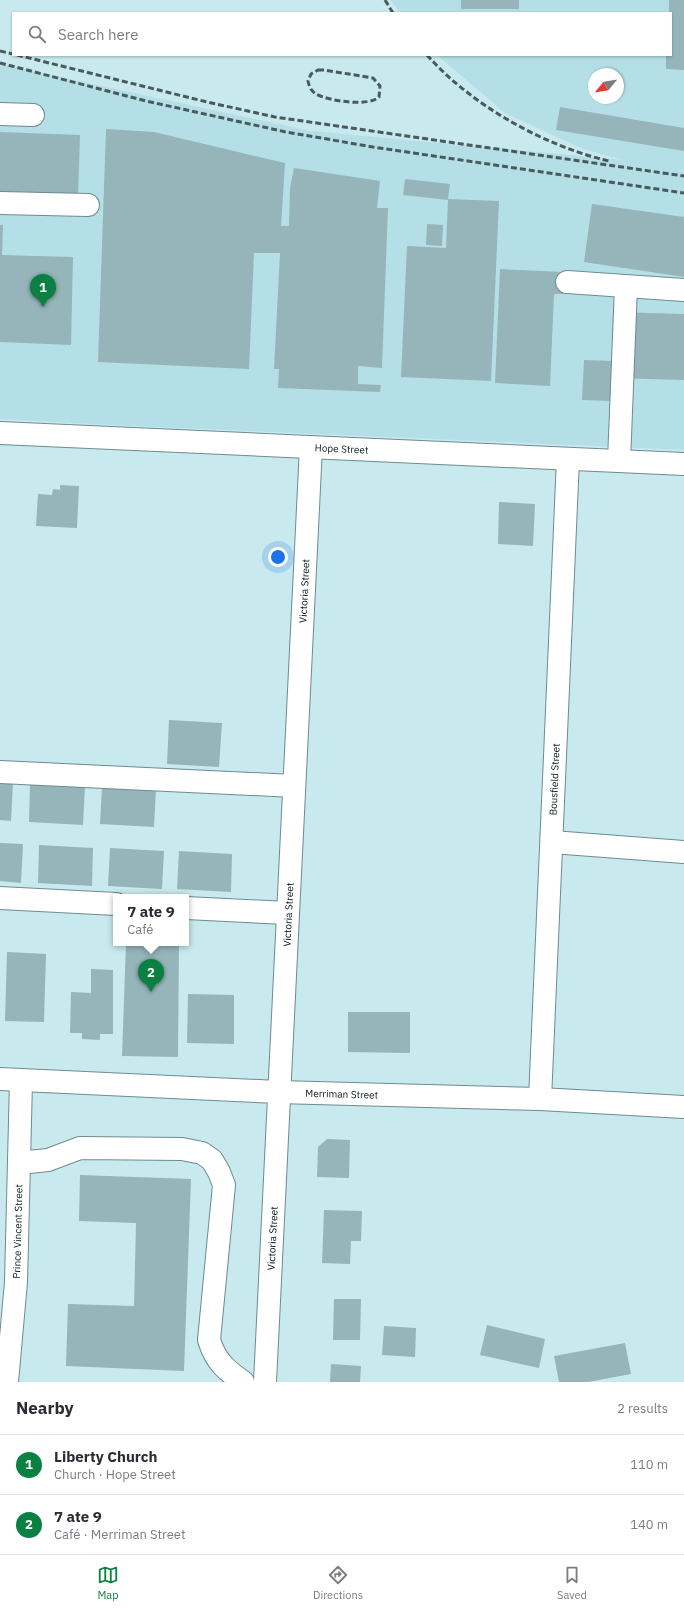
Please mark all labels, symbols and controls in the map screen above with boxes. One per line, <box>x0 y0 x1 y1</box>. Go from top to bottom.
search box <box>12 12 672 56</box>
icon: search <box>26 23 48 45</box>
text: Search here <box>58 25 138 44</box>
north arrow <box>588 68 624 104</box>
pin: 1 <box>30 274 56 307</box>
street label: Hope Street <box>314 441 369 456</box>
your location <box>268 547 288 567</box>
street label: Victoria Street <box>296 558 312 623</box>
street label: Bousfield Street <box>546 742 562 816</box>
street label: Victoria Street <box>280 882 296 947</box>
popup <box>113 894 189 946</box>
text: 7 ate 9 <box>127 902 175 921</box>
text: Café <box>127 921 153 938</box>
pin: 2 <box>138 959 164 992</box>
street label: Merriman Street <box>305 1086 379 1101</box>
street label: Prince Vincent Street <box>10 1184 25 1279</box>
street label: Victoria Street <box>264 1205 280 1270</box>
text: Nearby <box>16 1397 74 1419</box>
text: 2 results <box>617 1400 668 1417</box>
text: Liberty Church <box>54 1447 158 1466</box>
text: 1 <box>25 1456 33 1473</box>
text: 110 m <box>630 1456 668 1473</box>
text: Church · Hope Street <box>54 1466 176 1483</box>
text: 7 ate 9 <box>54 1507 102 1526</box>
text: 2 <box>25 1516 33 1533</box>
text: 140 m <box>630 1516 668 1533</box>
text: Café · Merriman Street <box>54 1526 186 1543</box>
tab: Map <box>97 1564 119 1602</box>
tab: Directions <box>313 1564 363 1602</box>
tab: Saved <box>557 1564 587 1602</box>

